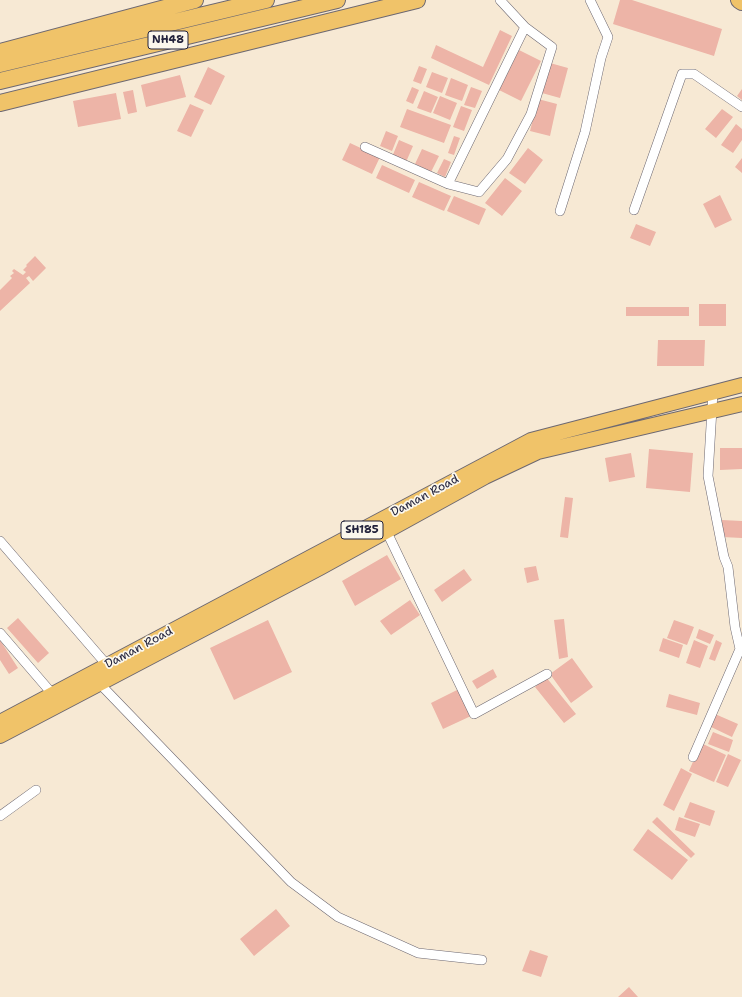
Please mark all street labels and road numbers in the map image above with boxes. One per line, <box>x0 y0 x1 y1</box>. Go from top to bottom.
road number: NH48 <box>148 31 188 49</box>
street label: Daman Road <box>389 472 461 520</box>
road number: SH185 <box>341 521 383 539</box>
street label: Daman Road <box>103 624 175 672</box>

